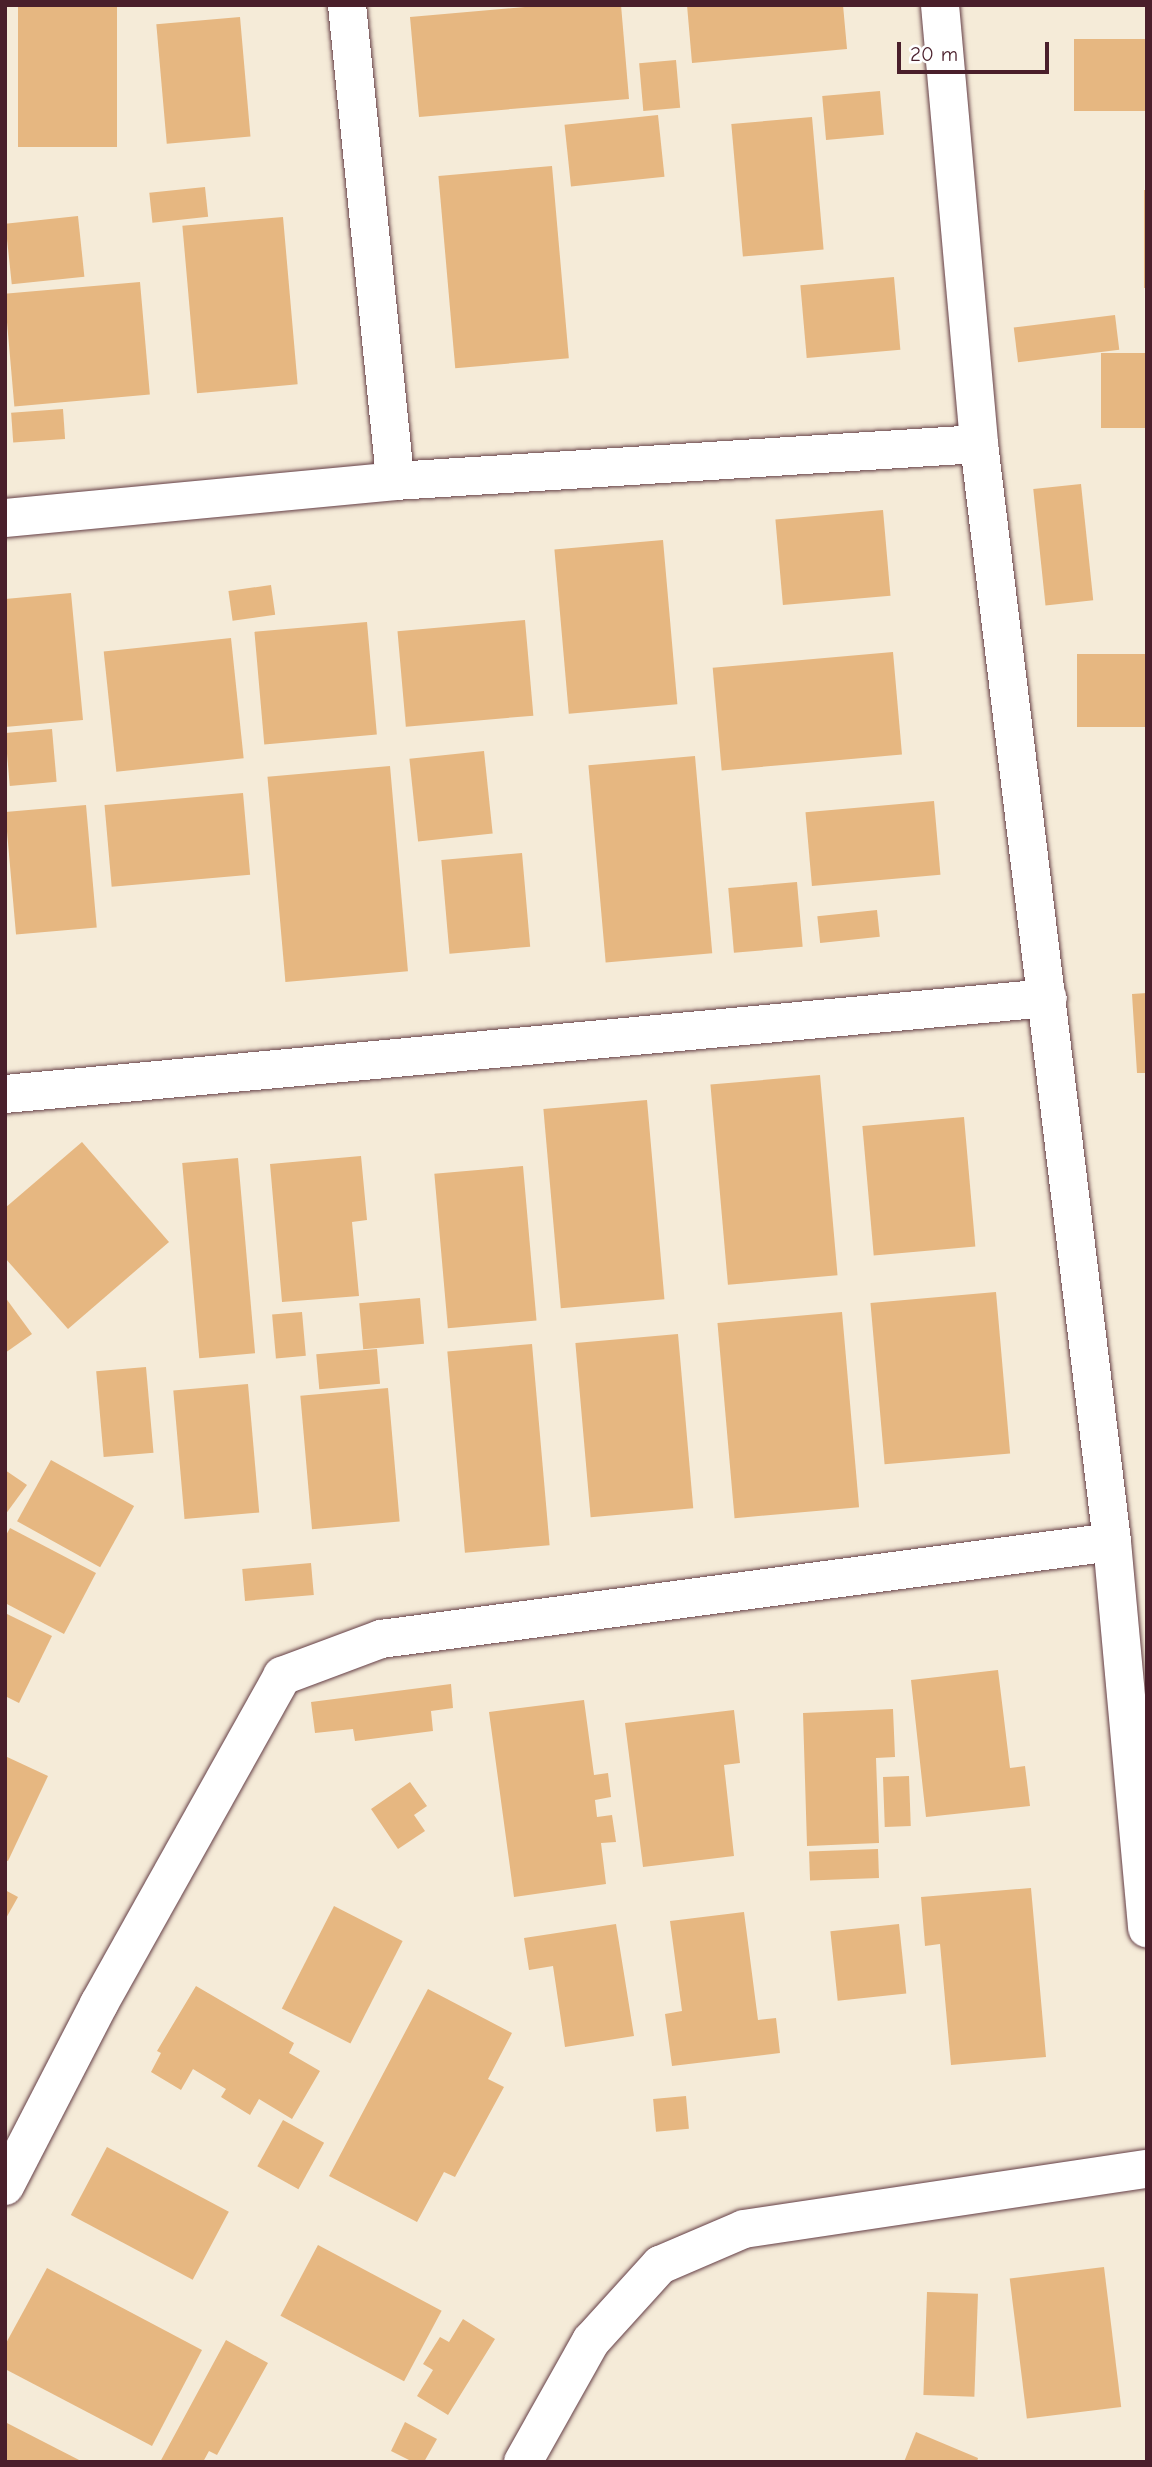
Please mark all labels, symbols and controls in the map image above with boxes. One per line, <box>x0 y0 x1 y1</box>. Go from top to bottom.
scale bar <box>900 28 1052 72</box>
text: 20 m <box>910 42 958 66</box>

